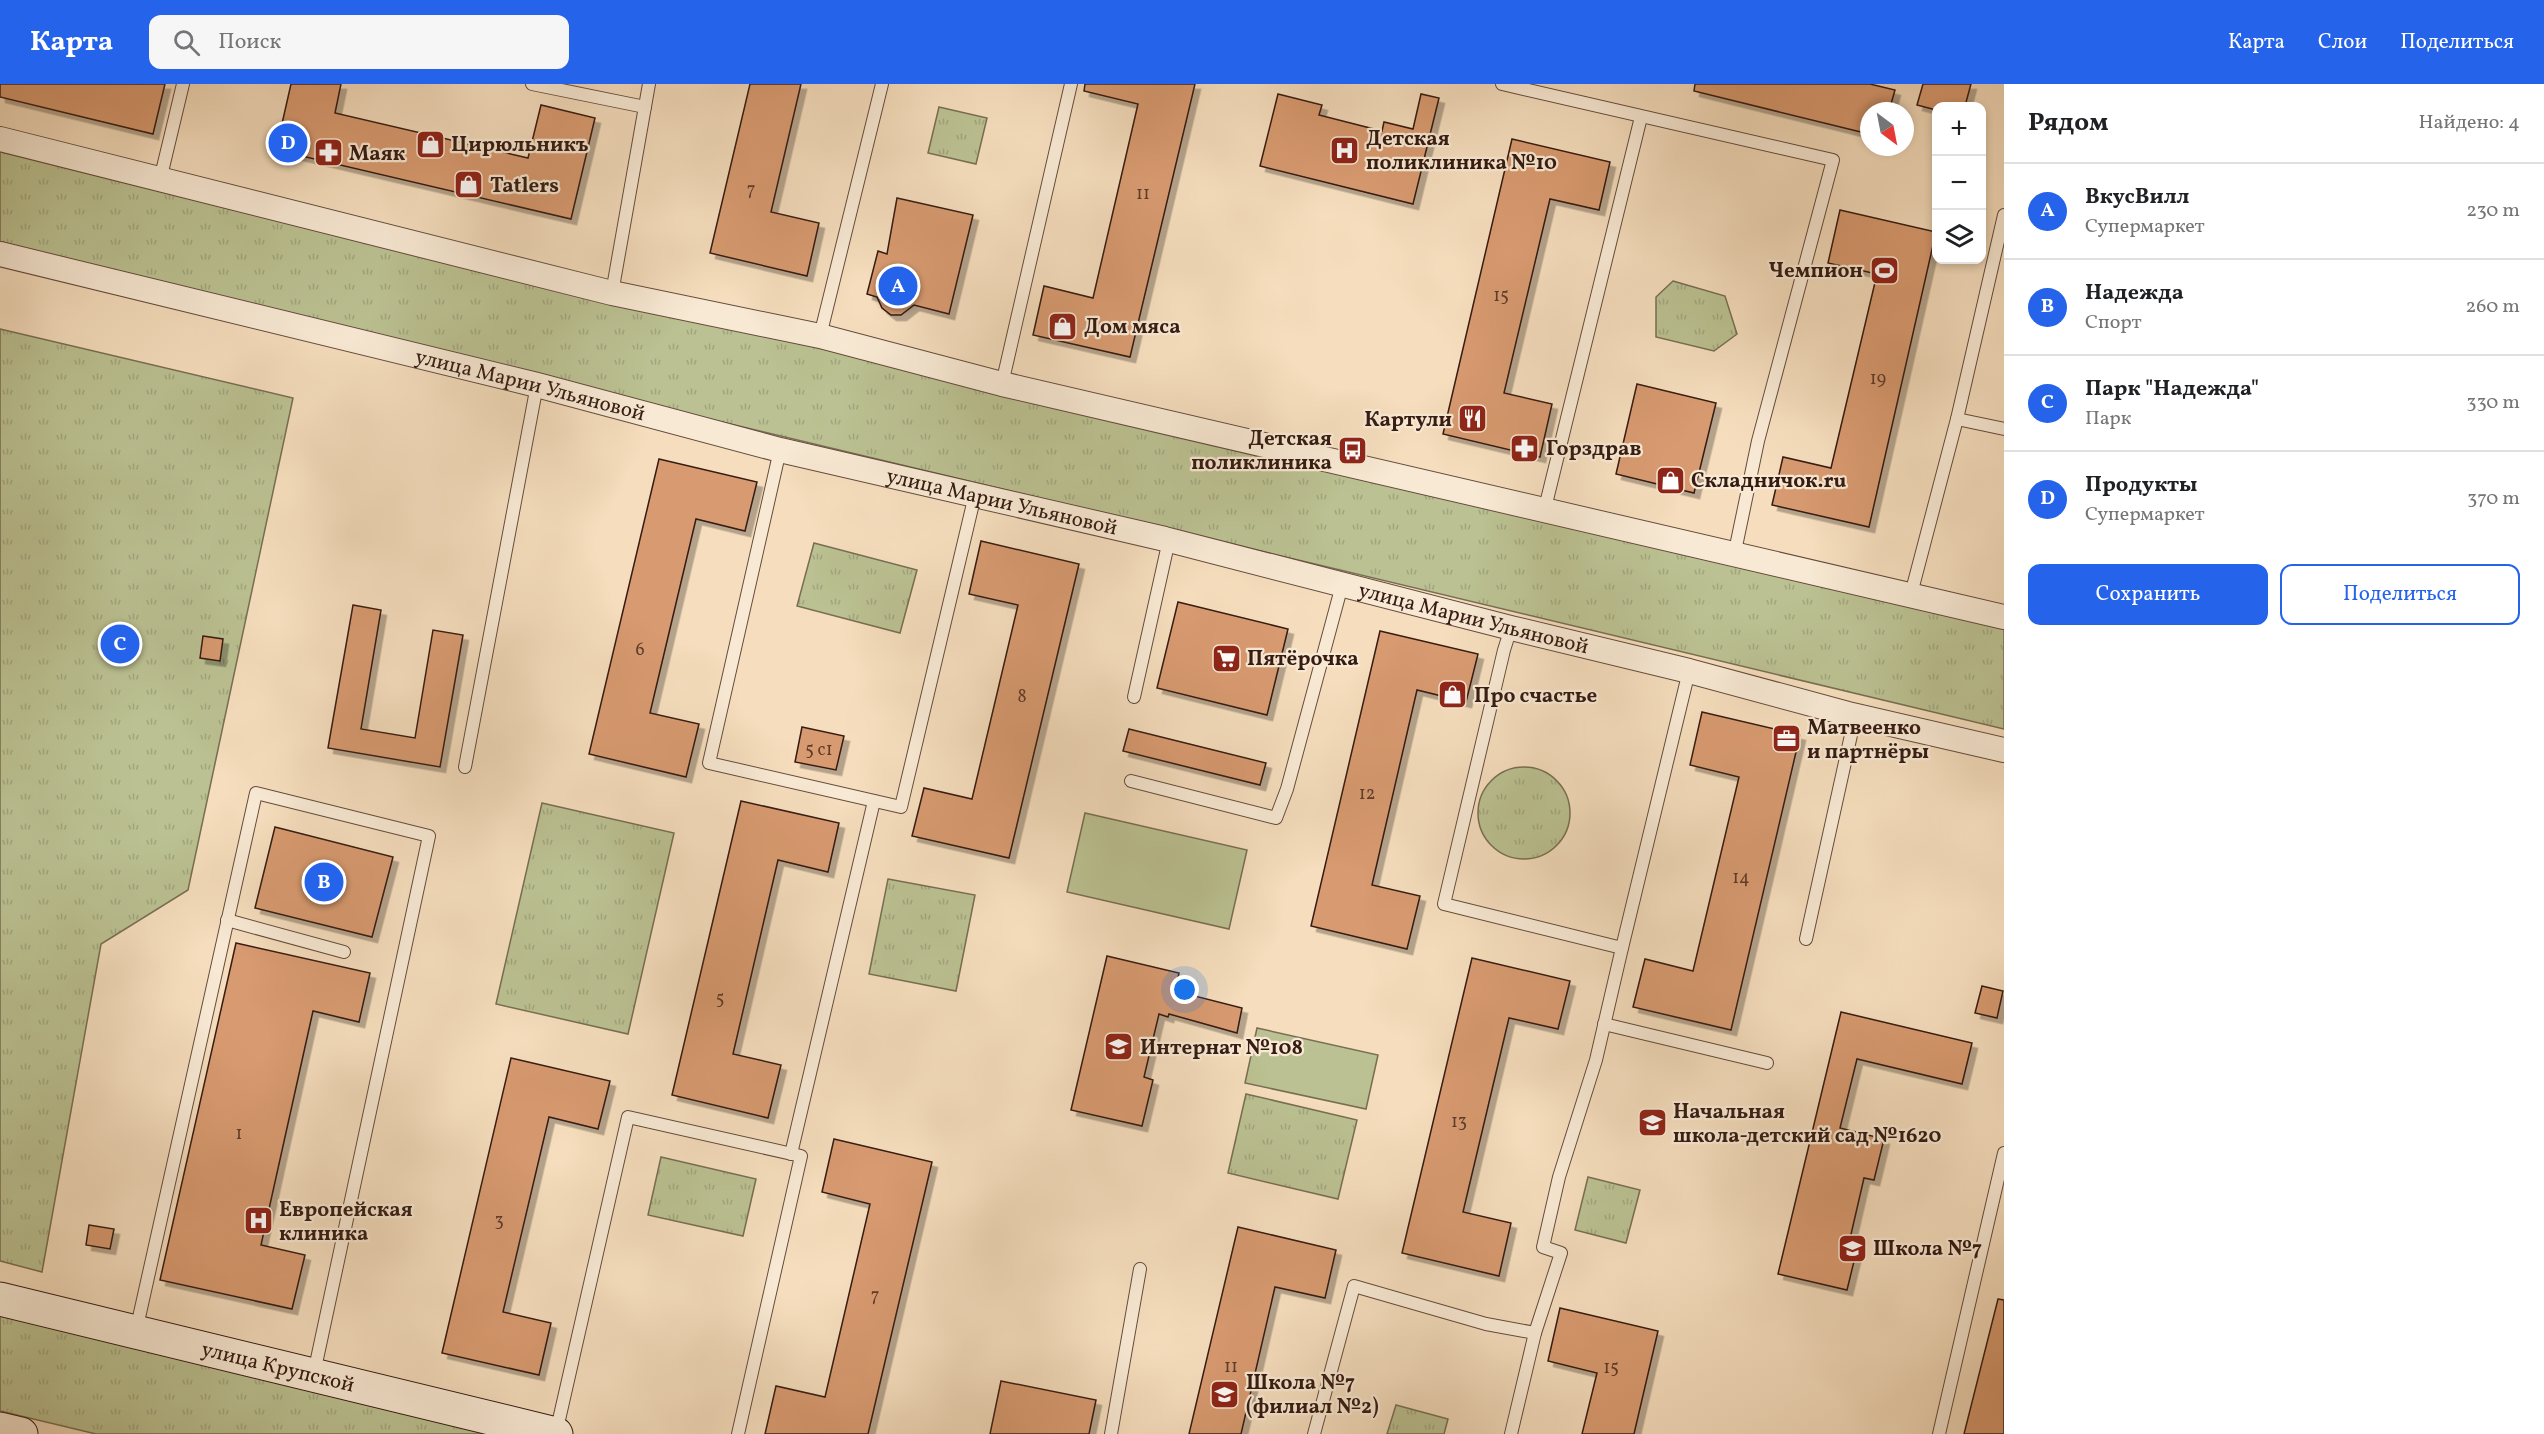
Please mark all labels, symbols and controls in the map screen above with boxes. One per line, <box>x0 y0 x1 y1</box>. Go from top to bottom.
search box <box>149 15 569 69</box>
text: Карта <box>30 23 113 62</box>
icon: search <box>170 26 203 59</box>
text: Поиск <box>218 27 281 58</box>
text: Карта <box>2228 28 2285 57</box>
text: Слои <box>2318 28 2367 57</box>
text: Поделиться <box>2400 28 2514 57</box>
north arrow <box>1860 102 1914 156</box>
map controls <box>1932 102 1986 264</box>
button: + <box>1932 102 1986 156</box>
text: Рядом <box>2028 105 2108 141</box>
text: Найдено: 4 <box>2419 109 2520 137</box>
pin: D <box>268 120 308 166</box>
place label: Детская поликлиника №10 <box>1366 125 1557 178</box>
shop icon: Цирюльникъ <box>414 128 446 160</box>
place label: Цирюльникъ <box>451 131 589 160</box>
hospital icon: Детская поликлиника №10 <box>1329 134 1361 166</box>
pharmacy icon: Маяк <box>312 137 344 169</box>
place label: Маяк <box>349 140 406 169</box>
button: − <box>1932 156 1986 210</box>
shop icon: Tatlers <box>453 169 485 201</box>
place label: Tatlers <box>490 172 559 201</box>
house number: 7 <box>747 178 755 203</box>
house number: 11 <box>1136 182 1150 207</box>
text: ВкусВилл <box>2085 182 2189 213</box>
text: A <box>2040 197 2055 225</box>
text: 230 m <box>2466 197 2520 225</box>
button: layers <box>1932 210 1986 264</box>
text: Супермаркет <box>2085 213 2205 241</box>
sports icon: Чемпион <box>1868 254 1900 286</box>
place label: Чемпион <box>1769 257 1863 286</box>
pin: A <box>878 264 918 308</box>
text: Надежда <box>2085 278 2184 309</box>
house number: 15 <box>1493 284 1509 309</box>
text: B <box>2041 293 2054 321</box>
text: 260 m <box>2465 293 2520 321</box>
text: Спорт <box>2085 309 2142 337</box>
shop icon: Дом мяса <box>1047 310 1079 342</box>
place label: Дом мяса <box>1084 313 1181 342</box>
street label: улица Марии Ульяновой <box>412 343 648 429</box>
house number: 19 <box>1870 367 1886 392</box>
text: Парк "Надежда" <box>2085 374 2259 405</box>
text: C <box>2041 389 2054 417</box>
text: 330 m <box>2466 389 2520 417</box>
restaurant icon: Картули <box>1457 403 1489 435</box>
text: Парк <box>2085 405 2131 433</box>
place label: Картули <box>1364 406 1452 435</box>
place label: Детская поликлиника <box>1191 425 1332 478</box>
pharmacy icon: Горздрав <box>1509 432 1541 464</box>
bus stop icon: Детская поликлиника <box>1337 434 1369 466</box>
place label: Горздрав <box>1546 435 1642 464</box>
street label: улица Марии Ульяновой <box>883 462 1120 544</box>
shop icon: Складничок.ru <box>1654 464 1686 496</box>
place label: Складничок.ru <box>1691 467 1847 496</box>
text: Продукты <box>2085 470 2197 501</box>
text: D <box>2040 485 2055 513</box>
text: 370 m <box>2467 485 2520 513</box>
text: Супермаркет <box>2085 501 2205 529</box>
button: Сохранить <box>2028 564 2268 625</box>
button: Поделиться <box>2280 564 2520 625</box>
street label: улица Марии Ульяновой <box>1355 576 1591 662</box>
pin: C <box>100 622 140 666</box>
house number: 6 <box>635 638 645 663</box>
supermarket icon: Пятёрочка <box>1210 642 1242 674</box>
place label: Пятёрочка <box>1247 645 1359 674</box>
shop icon: Про счастье <box>1437 679 1469 711</box>
place label: Про счастье <box>1474 682 1597 711</box>
house number: 8 <box>1017 685 1027 710</box>
place label: Матвеенко и партнёры <box>1807 714 1929 767</box>
office icon: Матвеенко и партнёры <box>1770 723 1802 755</box>
house number: 5 с1 <box>805 738 833 763</box>
house number: 12 <box>1359 782 1375 807</box>
pin: B <box>304 860 344 904</box>
house number: 14 <box>1732 866 1750 891</box>
your location <box>1170 975 1199 1004</box>
house number: 5 <box>716 987 724 1012</box>
school or university icon: Интернат №108 <box>1103 1031 1135 1063</box>
place label: Интернат №108 <box>1140 1034 1303 1063</box>
place label: Начальная школа-детский сад №1620 <box>1673 1098 1941 1151</box>
school or university icon: Начальная школа-детский сад №1620 <box>1636 1107 1668 1139</box>
house number: 13 <box>1451 1110 1467 1135</box>
house number: 1 <box>236 1122 242 1147</box>
place label: Европейская клиника <box>279 1196 413 1249</box>
hospital icon: Европейская клиника <box>242 1205 274 1237</box>
house number: 3 <box>494 1209 504 1234</box>
school or university icon: Школа №7 <box>1836 1232 1868 1264</box>
place label: Школа №7 <box>1873 1235 1982 1264</box>
house number: 7 <box>871 1284 879 1309</box>
street label: улица Крупской <box>198 1335 357 1401</box>
house number: 11 <box>1224 1355 1238 1380</box>
house number: 15 <box>1603 1356 1619 1381</box>
place label: Школа №7 (филиал №2) <box>1246 1369 1379 1422</box>
school or university icon: Школа №7 (филиал №2) <box>1209 1378 1241 1410</box>

